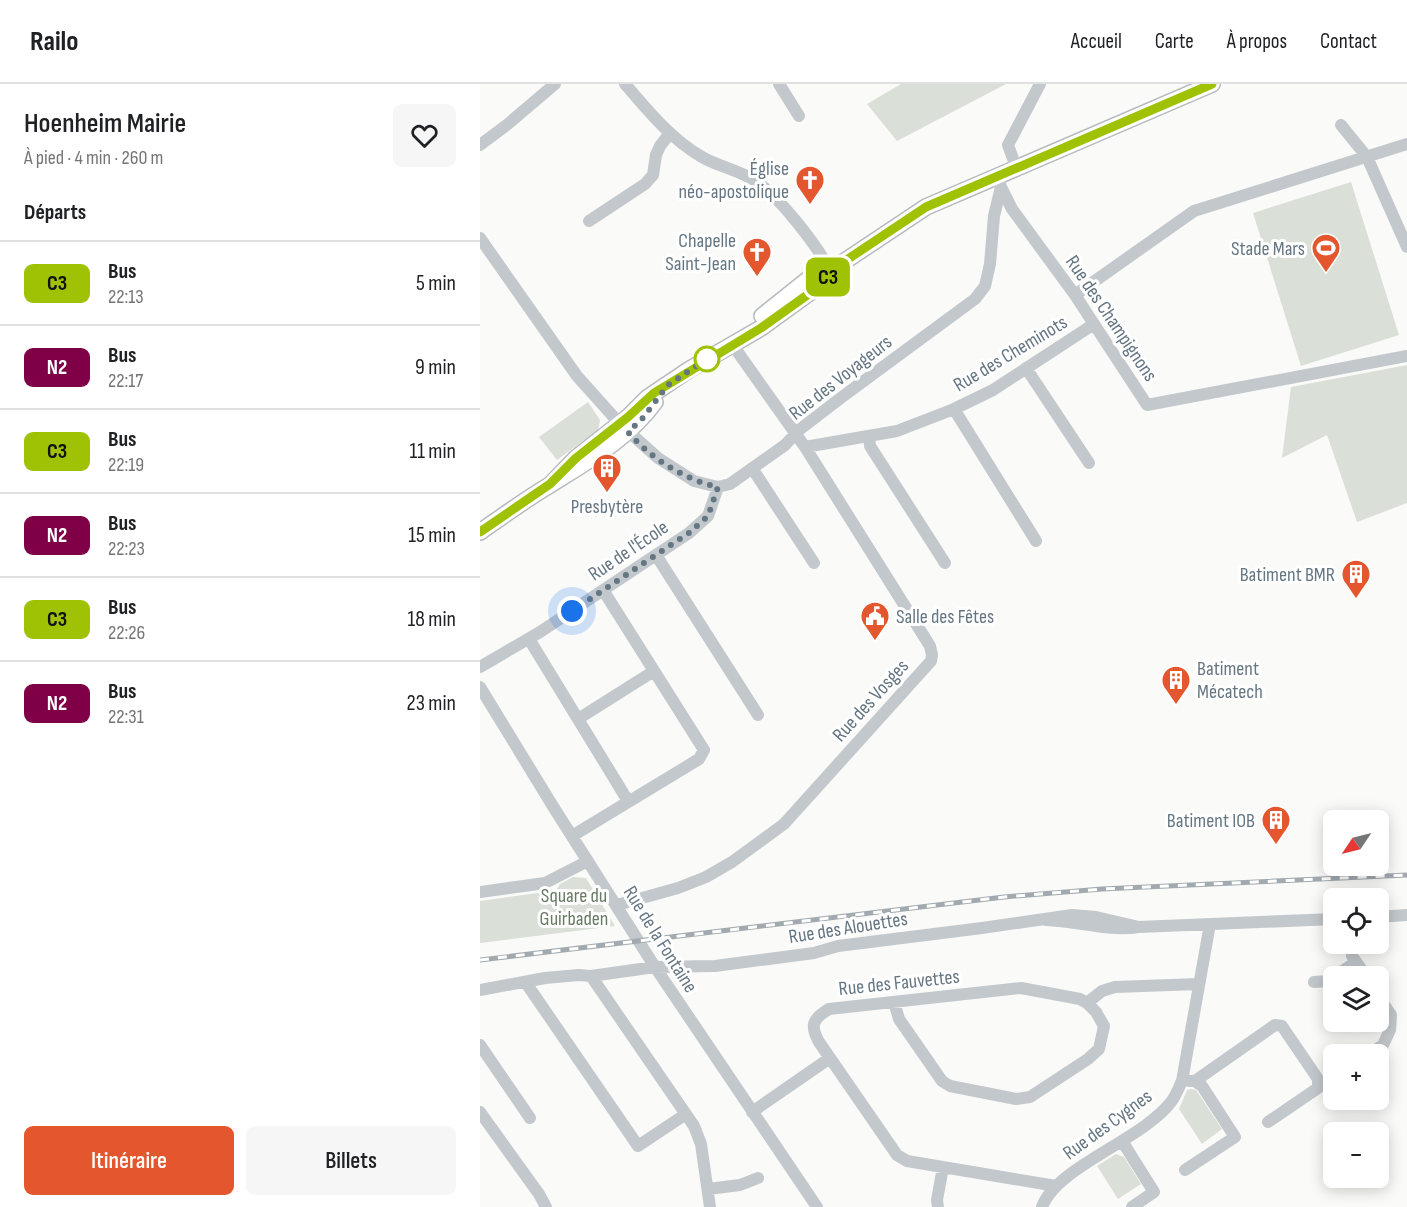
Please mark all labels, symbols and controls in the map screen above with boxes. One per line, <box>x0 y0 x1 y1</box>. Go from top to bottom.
text: Railo <box>30 25 78 58</box>
text: Accueil <box>1071 29 1122 54</box>
text: Carte <box>1155 29 1194 54</box>
text: À propos <box>1227 29 1287 54</box>
text: Contact <box>1320 29 1377 54</box>
button: heart <box>393 104 456 167</box>
text: Hoenheim Mairie <box>24 107 186 140</box>
text: À pied · 4 min · 260 m <box>24 146 163 170</box>
place label: Église néo-apostolique <box>678 157 789 204</box>
church icon: Église néo-apostolique <box>794 164 826 206</box>
text: Départs <box>24 199 86 226</box>
place label: Chapelle Saint-Jean <box>665 229 736 276</box>
sports icon: Stade Mars <box>1310 232 1342 274</box>
church icon: Chapelle Saint-Jean <box>741 236 773 278</box>
place label: Stade Mars <box>1231 237 1305 261</box>
street label: Rue des Champignons <box>1060 251 1162 386</box>
text: Bus <box>108 258 137 285</box>
line badge: C3 <box>801 258 855 296</box>
text: C3 <box>818 265 838 290</box>
text: 5 min <box>416 270 456 297</box>
text: C3 <box>47 271 67 296</box>
text: 22:13 <box>108 285 144 309</box>
street label: Rue des Cheminots <box>949 311 1072 397</box>
street label: Rue des Voyageurs <box>784 330 897 425</box>
text: Bus <box>108 342 137 369</box>
unlabelled marker <box>694 346 720 372</box>
text: 9 min <box>415 354 456 381</box>
text: N2 <box>47 355 67 380</box>
text: 22:17 <box>108 369 143 393</box>
text: Bus <box>108 426 137 453</box>
text: 11 min <box>409 438 456 465</box>
text: C3 <box>47 439 67 464</box>
building icon: Presbytère <box>591 452 623 494</box>
text: 22:19 <box>108 453 144 477</box>
place label: Presbytère <box>571 495 643 519</box>
text: Bus <box>108 510 137 537</box>
street label: Rue de l'École <box>584 515 673 586</box>
text: 15 min <box>408 522 456 549</box>
text: N2 <box>47 523 67 548</box>
text: 22:23 <box>108 537 145 561</box>
building icon: Batiment BMR <box>1340 558 1372 600</box>
place label: Batiment BMR <box>1240 563 1335 587</box>
text: Bus <box>108 594 137 621</box>
your location <box>557 596 587 626</box>
public building icon: Salle des Fêtes <box>859 600 891 642</box>
place label: Salle des Fêtes <box>896 605 994 629</box>
text: 18 min <box>408 606 456 633</box>
text: C3 <box>47 607 67 632</box>
text: 22:26 <box>108 621 145 645</box>
street label: Rue des Vosges <box>828 655 914 747</box>
place label: Batiment Mécatech <box>1197 657 1263 704</box>
building icon: Batiment Mécatech <box>1160 664 1192 706</box>
text: Bus <box>108 678 137 705</box>
text: 23 min <box>407 690 456 717</box>
text: N2 <box>47 691 67 716</box>
text: 22:31 <box>108 705 144 729</box>
building icon: Batiment IOB <box>1260 804 1292 846</box>
place label: Batiment IOB <box>1167 809 1255 833</box>
north arrow <box>1323 810 1389 876</box>
map controls <box>1323 810 1389 1188</box>
street label: Rue de la Fontaine <box>618 882 702 997</box>
park label: Square du Guirbaden <box>540 884 608 931</box>
button: locate <box>1323 888 1389 954</box>
street label: Rue des Alouettes <box>787 907 909 949</box>
street label: Rue des Fauvettes <box>837 965 961 1001</box>
button: layers <box>1323 966 1389 1032</box>
button: + <box>1323 1044 1389 1110</box>
street label: Rue des Cygnes <box>1058 1084 1157 1165</box>
button: − <box>1323 1122 1389 1188</box>
button: Itinéraire <box>24 1126 234 1195</box>
button: Billets <box>246 1126 456 1195</box>

